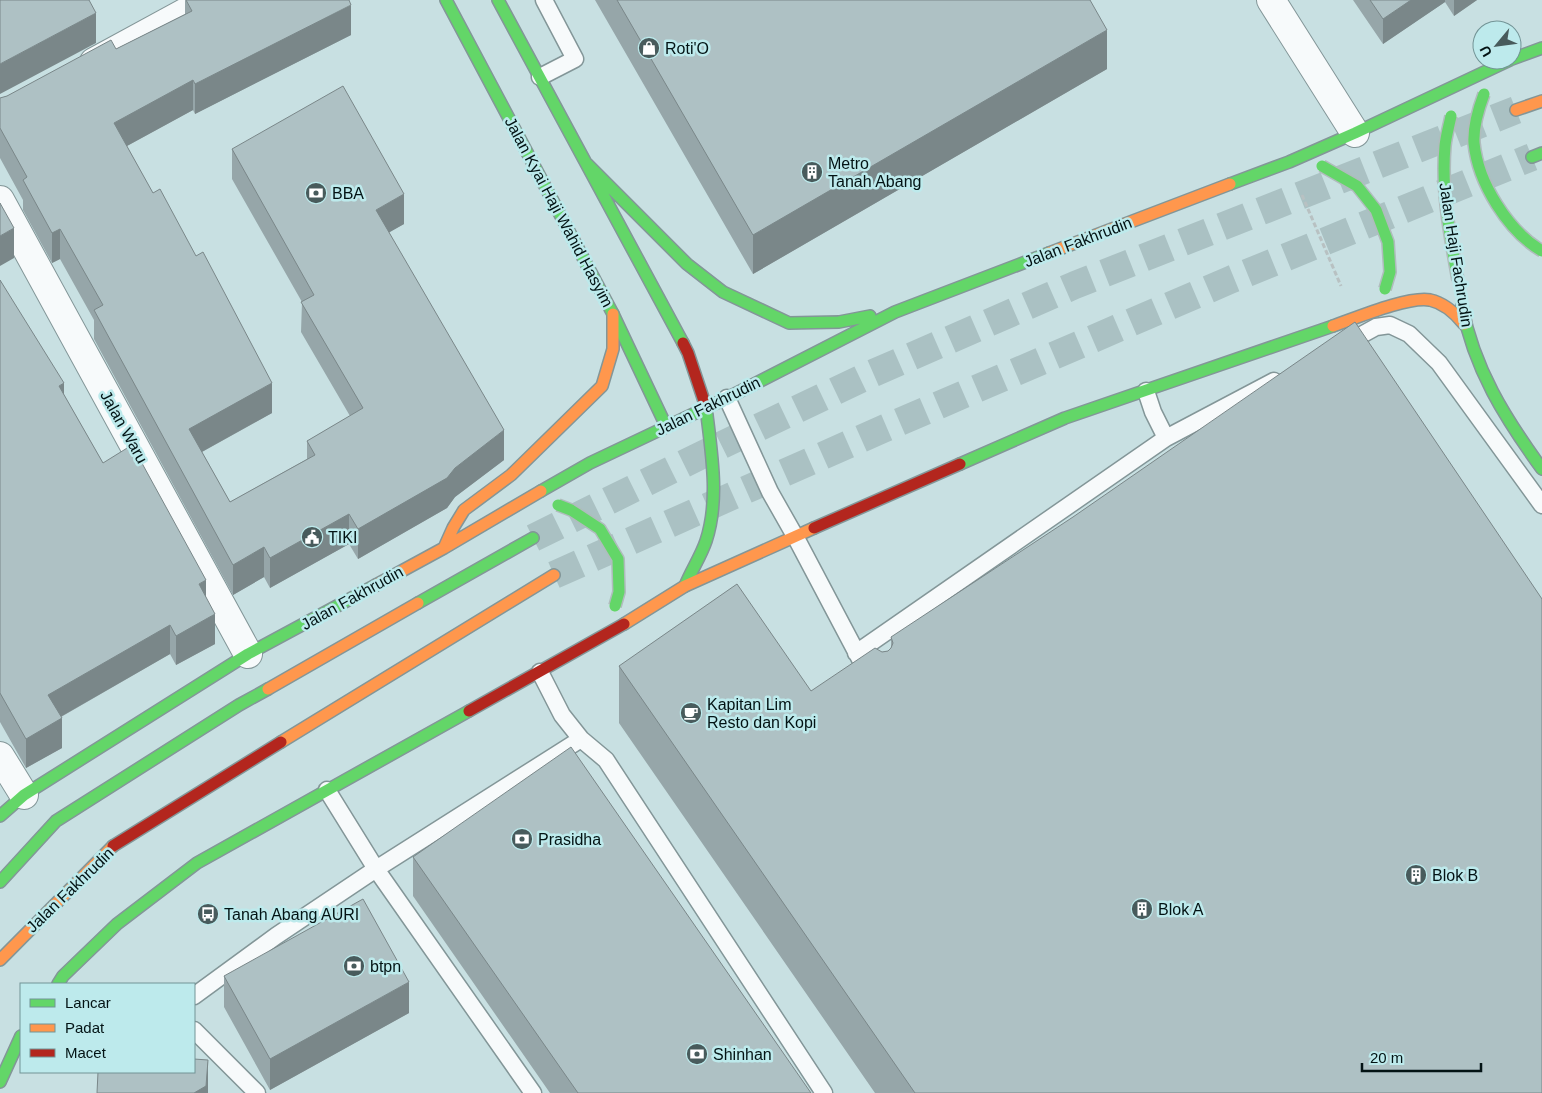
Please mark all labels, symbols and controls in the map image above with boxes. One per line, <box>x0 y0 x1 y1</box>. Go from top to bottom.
north arrow <box>1472 20 1522 70</box>
shop icon: Roti'O <box>637 36 661 60</box>
place label: Roti'O <box>665 40 709 57</box>
text: U <box>1476 43 1495 60</box>
street label: Jalan Kyai Haji Wahid Hasyim <box>502 114 616 310</box>
place label: Metro Tanah Abang <box>828 155 921 190</box>
building icon: Metro Tanah Abang <box>800 160 824 184</box>
bank icon: BBA <box>304 181 328 205</box>
street label: Jalan Haji Fachrudin <box>1436 182 1476 328</box>
place label: BBA <box>332 185 364 202</box>
street label: Jalan Fakhrudin <box>1022 214 1134 270</box>
street label: Jalan Fakhrudin <box>653 373 763 439</box>
street label: Jalan Waru <box>97 388 151 466</box>
public building icon: TIKI <box>300 525 324 549</box>
place label: TIKI <box>328 529 357 546</box>
street label: Jalan Fakhrudin <box>298 563 406 633</box>
place label: Kapitan Lim Resto dan Kopi <box>707 696 816 731</box>
cafe icon: Kapitan Lim Resto dan Kopi <box>679 701 703 725</box>
bank icon: Prasidha <box>510 827 534 851</box>
place label: Prasidha <box>538 831 601 848</box>
street label: Jalan Fakhrudin <box>23 844 117 936</box>
building icon: Blok B <box>1404 863 1428 887</box>
place label: Blok B <box>1432 867 1478 884</box>
building icon: Blok A <box>1130 897 1154 921</box>
place label: Blok A <box>1158 901 1204 918</box>
bus stop icon: Tanah Abang AURI <box>196 902 220 926</box>
place label: Tanah Abang AURI <box>224 906 359 923</box>
bank icon: btpn <box>342 954 366 978</box>
place label: btpn <box>370 958 401 975</box>
legend <box>20 983 195 1073</box>
text: Lancar <box>65 994 111 1011</box>
text: Padat <box>65 1019 105 1036</box>
scale bar <box>1362 1040 1481 1072</box>
bank icon: Shinhan <box>685 1042 709 1066</box>
text: Macet <box>65 1044 107 1061</box>
place label: Shinhan <box>713 1046 772 1063</box>
text: 20 m <box>1370 1049 1403 1066</box>

